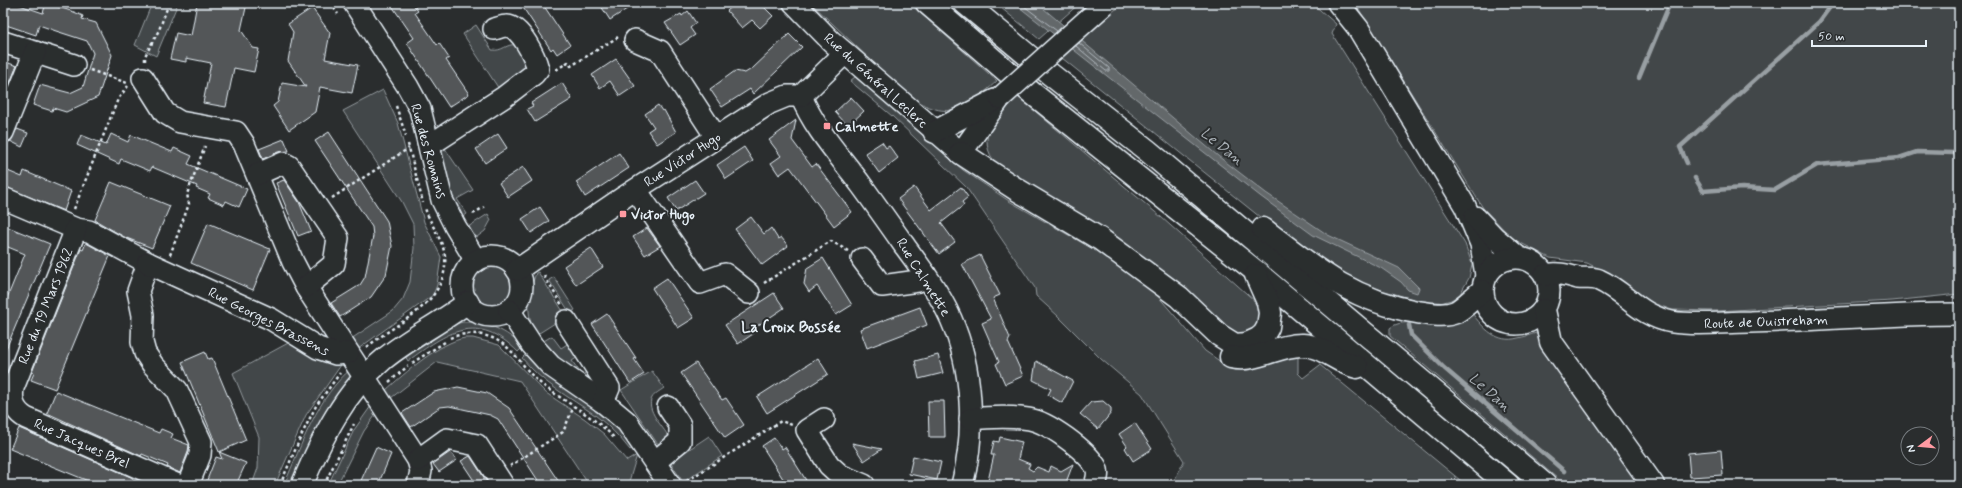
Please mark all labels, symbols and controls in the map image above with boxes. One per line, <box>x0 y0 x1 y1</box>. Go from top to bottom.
scale bar <box>1812 22 1926 48</box>
street label: Rue du Général Leclerc <box>820 29 931 132</box>
text: 50 m <box>1818 29 1845 45</box>
street label: Rue des Romains <box>406 102 450 201</box>
place label: Calmette <box>835 118 898 136</box>
marker: Calmette <box>822 121 832 131</box>
water label: Le Dan <box>1196 123 1247 170</box>
street label: Rue Victor Hugo <box>641 128 725 192</box>
place label: Victor Hugo <box>631 206 695 226</box>
marker: Victor Hugo <box>618 209 628 219</box>
street label: Rue Calmette <box>892 235 954 320</box>
street label: Rue du 19 Mars 1962 <box>14 246 77 367</box>
street label: Rue Georges Brassens <box>204 284 332 361</box>
street label: Route de Ouistreham <box>1704 311 1828 333</box>
district label: La Croix Bossée <box>741 318 841 338</box>
water label: Le Dan <box>1464 369 1515 417</box>
street label: Rue Jacques Brel <box>31 415 132 473</box>
north arrow <box>1900 426 1940 466</box>
text: N <box>1904 443 1919 454</box>

